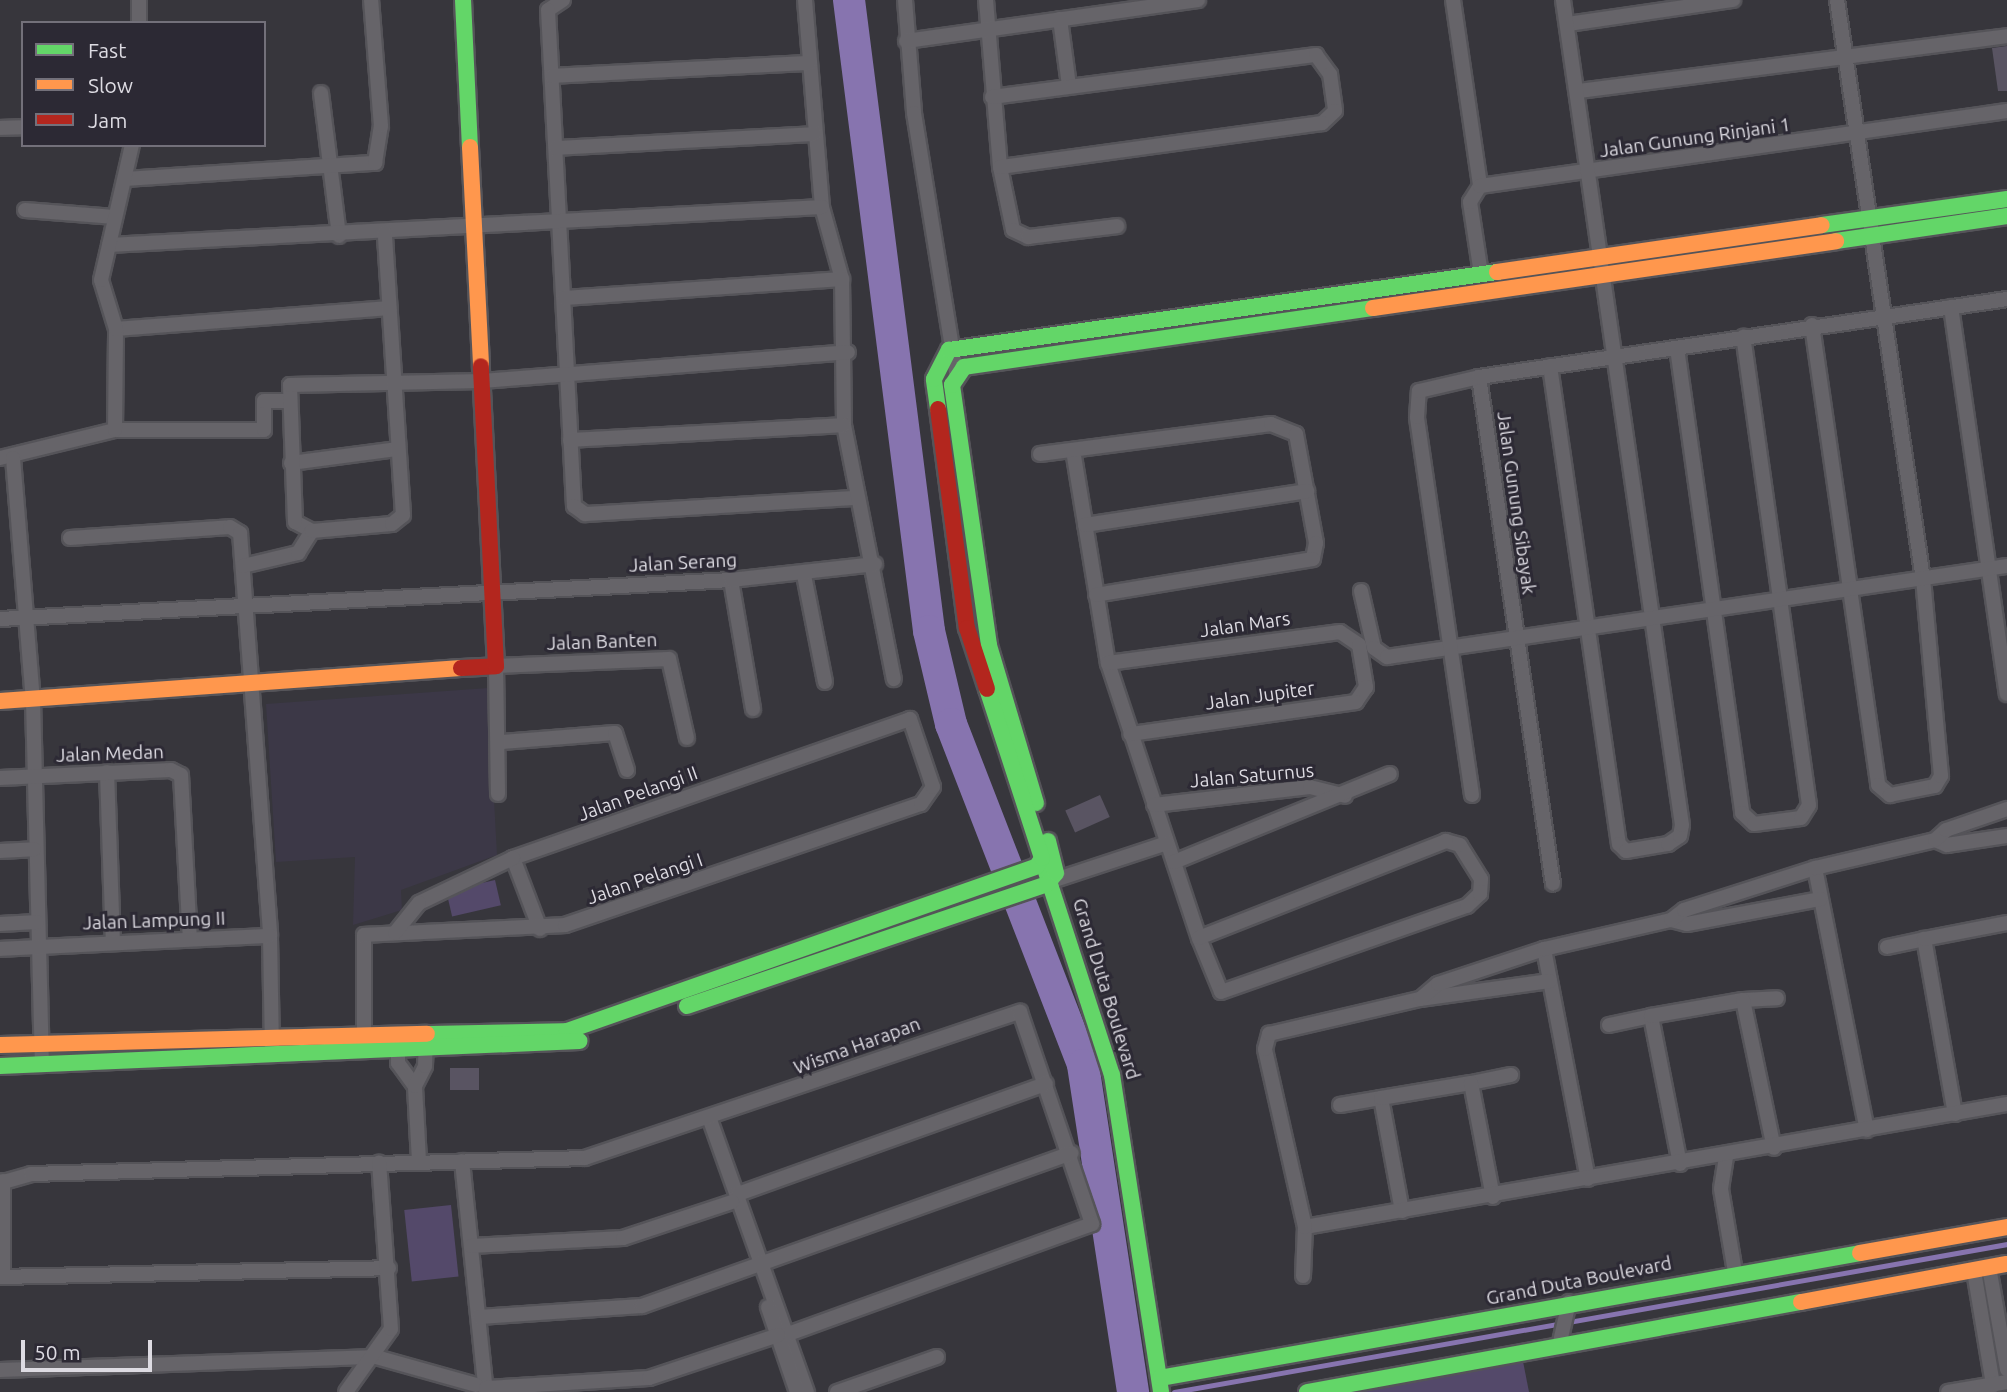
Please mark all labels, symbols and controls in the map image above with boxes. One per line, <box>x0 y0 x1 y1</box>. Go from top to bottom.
legend <box>21 21 266 147</box>
text: Fast <box>88 38 126 62</box>
text: Slow <box>88 73 133 97</box>
text: Jam <box>88 108 127 132</box>
street label: Jalan Gunung Rinjani 1 <box>1598 113 1792 163</box>
street label: Jalan Gunung Sibayak <box>1492 410 1540 596</box>
street label: Jalan Serang <box>628 549 738 577</box>
street label: Jalan Mars <box>1198 607 1292 643</box>
street label: Jalan Banten <box>546 629 658 655</box>
street label: Jalan Jupiter <box>1204 677 1316 715</box>
street label: Jalan Medan <box>56 741 164 767</box>
street label: Jalan Saturnus <box>1189 759 1315 793</box>
street label: Jalan Pelangi II <box>575 762 701 826</box>
street label: Jalan Pelangi I <box>584 849 706 909</box>
street label: Grand Duta Boulevard <box>1068 896 1144 1082</box>
street label: Jalan Lampung II <box>82 907 226 935</box>
street label: Wisma Harapan <box>791 1013 923 1079</box>
street label: Grand Duta Boulevard <box>1484 1252 1674 1310</box>
scale bar <box>24 1326 156 1370</box>
text: 50 m <box>34 1340 81 1364</box>

